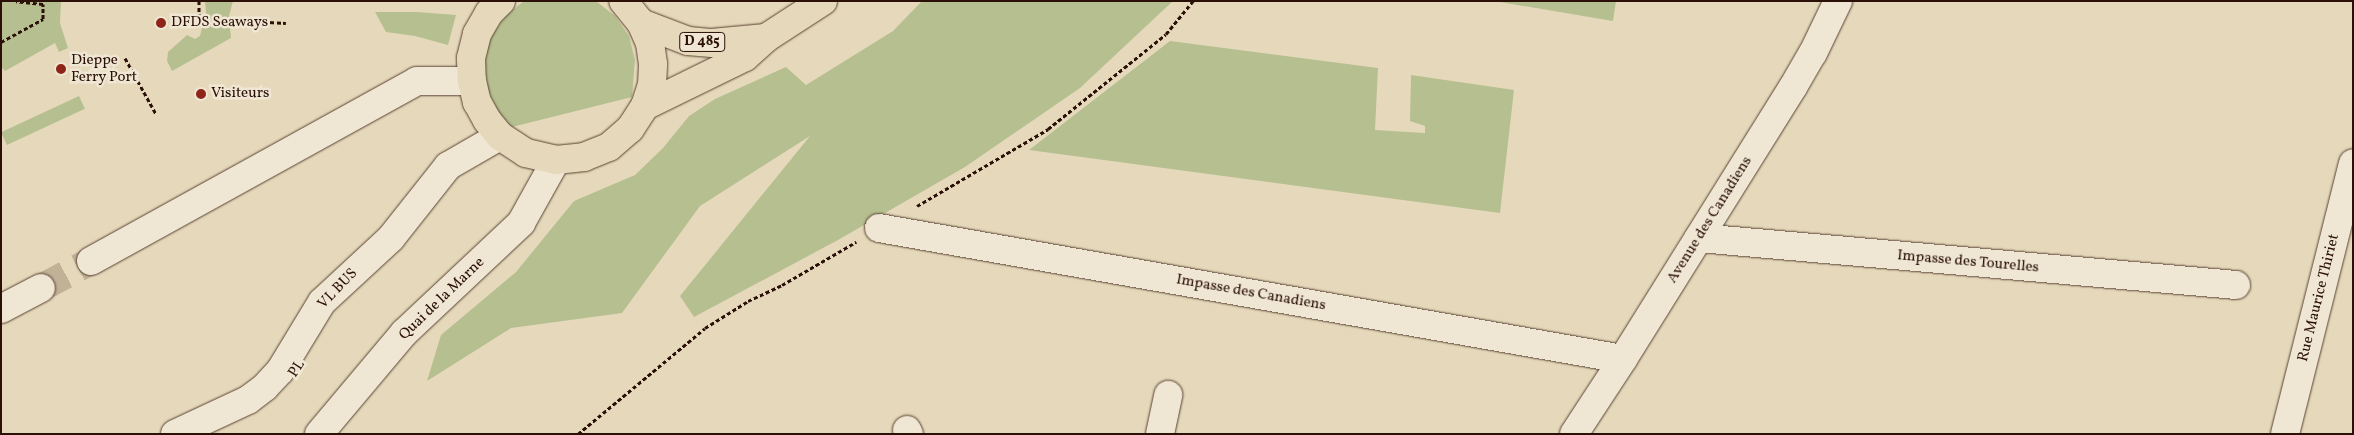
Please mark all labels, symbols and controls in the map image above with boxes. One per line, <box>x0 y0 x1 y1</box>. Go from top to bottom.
place label: DFDS Seaways <box>171 14 268 32</box>
marker: DFDS Seaways <box>155 17 167 29</box>
road number: D 485 <box>678 31 726 54</box>
place label: Dieppe Ferry Port <box>71 51 137 86</box>
marker: Dieppe Ferry Port <box>55 63 67 75</box>
place label: Visiteurs <box>211 85 269 103</box>
marker: Visiteurs <box>195 88 207 100</box>
street label: Avenue des Canadiens <box>1664 153 1756 287</box>
street label: Rue Maurice Thiriet <box>2294 232 2344 364</box>
street label: Impasse des Tourelles <box>1896 247 2040 277</box>
street label: Quai de la Marne <box>396 254 488 344</box>
street label: VL BUS <box>314 265 362 313</box>
street label: Impasse des Canadiens <box>1175 271 1327 315</box>
street label: PL <box>285 357 309 381</box>

